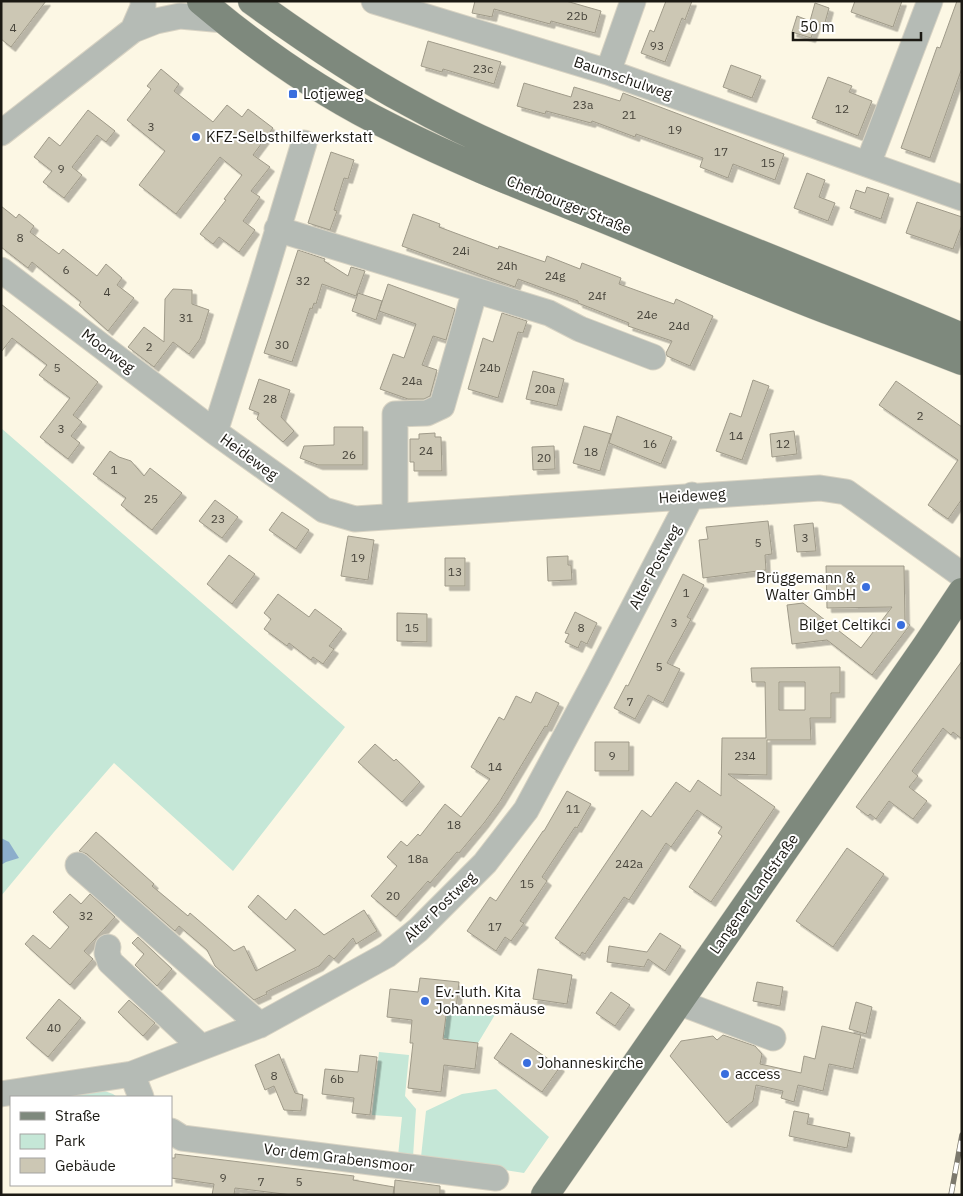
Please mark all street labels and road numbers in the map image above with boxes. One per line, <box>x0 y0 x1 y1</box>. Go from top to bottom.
street label: Baumschulweg <box>571 52 675 103</box>
street label: Cherbourger Straße <box>504 171 634 238</box>
street label: Moorweg <box>78 324 139 377</box>
street label: Heideweg <box>217 429 282 484</box>
street label: Heideweg <box>658 484 726 507</box>
street label: Alter Postweg <box>624 521 685 612</box>
street label: Langener Landstraße <box>705 830 802 957</box>
street label: Alter Postweg <box>399 867 480 946</box>
street label: Vor dem Grabensmoor <box>263 1139 416 1176</box>

